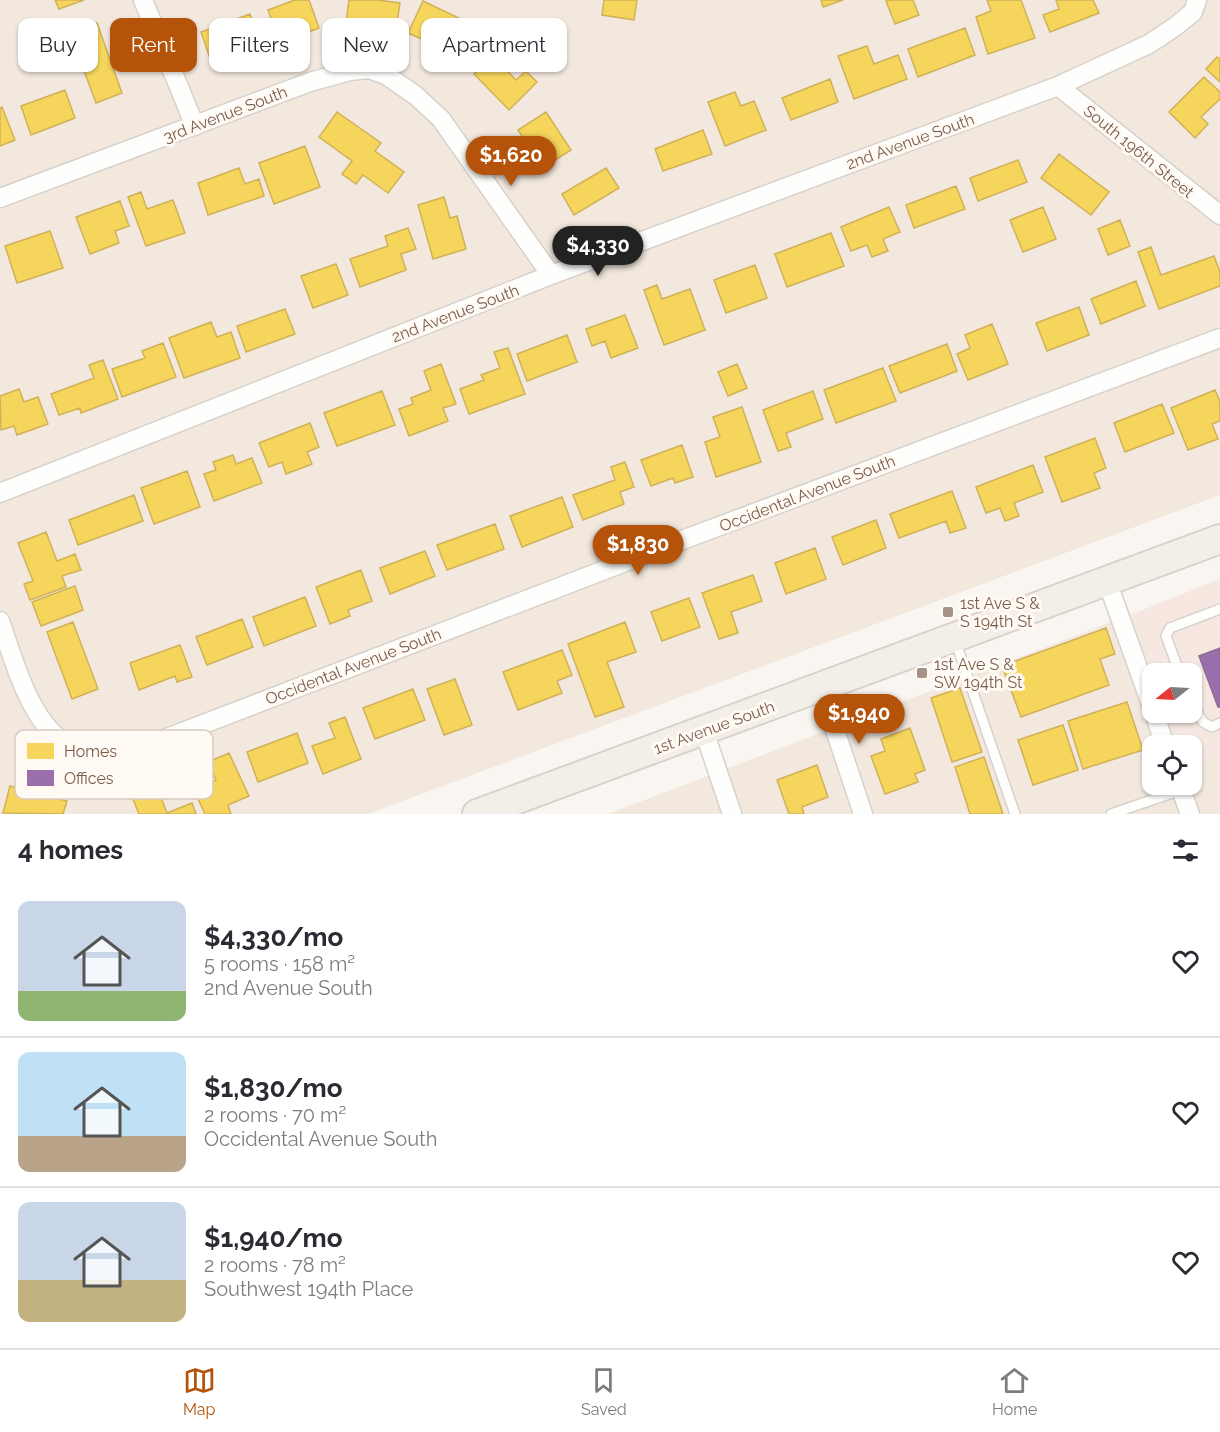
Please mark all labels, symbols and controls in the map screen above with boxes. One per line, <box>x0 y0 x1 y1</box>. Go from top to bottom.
chip: Buy <box>18 18 98 72</box>
chip: Rent <box>110 18 197 72</box>
chip: Filters <box>209 18 310 72</box>
chip: New <box>322 18 409 72</box>
chip: Apartment <box>421 18 567 72</box>
street label: 3rd Avenue South <box>161 82 290 147</box>
street label: South 196th Street <box>1080 101 1198 202</box>
street label: 2nd Avenue South <box>844 109 977 173</box>
pin: $1,620 <box>462 136 560 187</box>
text: $1,620 <box>480 143 542 167</box>
pin: $4,330 <box>549 226 647 277</box>
text: $4,330 <box>566 233 630 257</box>
street label: 2nd Avenue South <box>389 280 522 347</box>
street label: Occidental Avenue South <box>717 451 898 536</box>
pin: $1,830 <box>589 525 687 576</box>
text: $1,830 <box>607 532 669 556</box>
place label: 1st Ave S & S 194th St <box>960 594 1040 631</box>
marker: 1st Ave S & S 194th St <box>941 605 955 619</box>
street label: Occidental Avenue South <box>263 624 444 709</box>
place label: 1st Ave S & SW 194th St <box>934 655 1023 692</box>
north arrow <box>1142 663 1202 723</box>
map controls <box>1142 663 1202 795</box>
marker: 1st Ave S & SW 194th St <box>915 666 929 680</box>
pin: $1,940 <box>810 694 908 745</box>
street label: 1st Avenue South <box>651 697 777 758</box>
text: $1,940 <box>828 701 890 725</box>
legend <box>15 730 213 799</box>
button: locate <box>1142 735 1202 795</box>
text: Homes <box>64 742 117 761</box>
text: Offices <box>64 769 114 788</box>
icon: filters <box>1169 834 1202 867</box>
text: 4 homes <box>18 835 123 865</box>
text: $4,330/mo <box>204 922 343 952</box>
icon: home <box>66 925 138 997</box>
icon: heart <box>1169 945 1202 978</box>
text: 5 rooms · 158 m² <box>204 952 355 976</box>
text: 2nd Avenue South <box>204 976 373 1000</box>
text: $1,830/mo <box>204 1073 343 1103</box>
icon: home <box>66 1076 138 1148</box>
icon: heart <box>1169 1096 1202 1129</box>
text: 2 rooms · 70 m² <box>204 1103 346 1127</box>
text: Occidental Avenue South <box>204 1127 437 1151</box>
text: $1,940/mo <box>204 1223 342 1253</box>
icon: home <box>66 1226 138 1298</box>
icon: heart <box>1169 1246 1202 1279</box>
text: 2 rooms · 78 m² <box>204 1253 346 1277</box>
text: Southwest 194th Place <box>204 1277 413 1301</box>
tab: Map <box>183 1364 216 1419</box>
tab: Saved <box>581 1364 627 1419</box>
tab: Home <box>992 1364 1037 1419</box>

